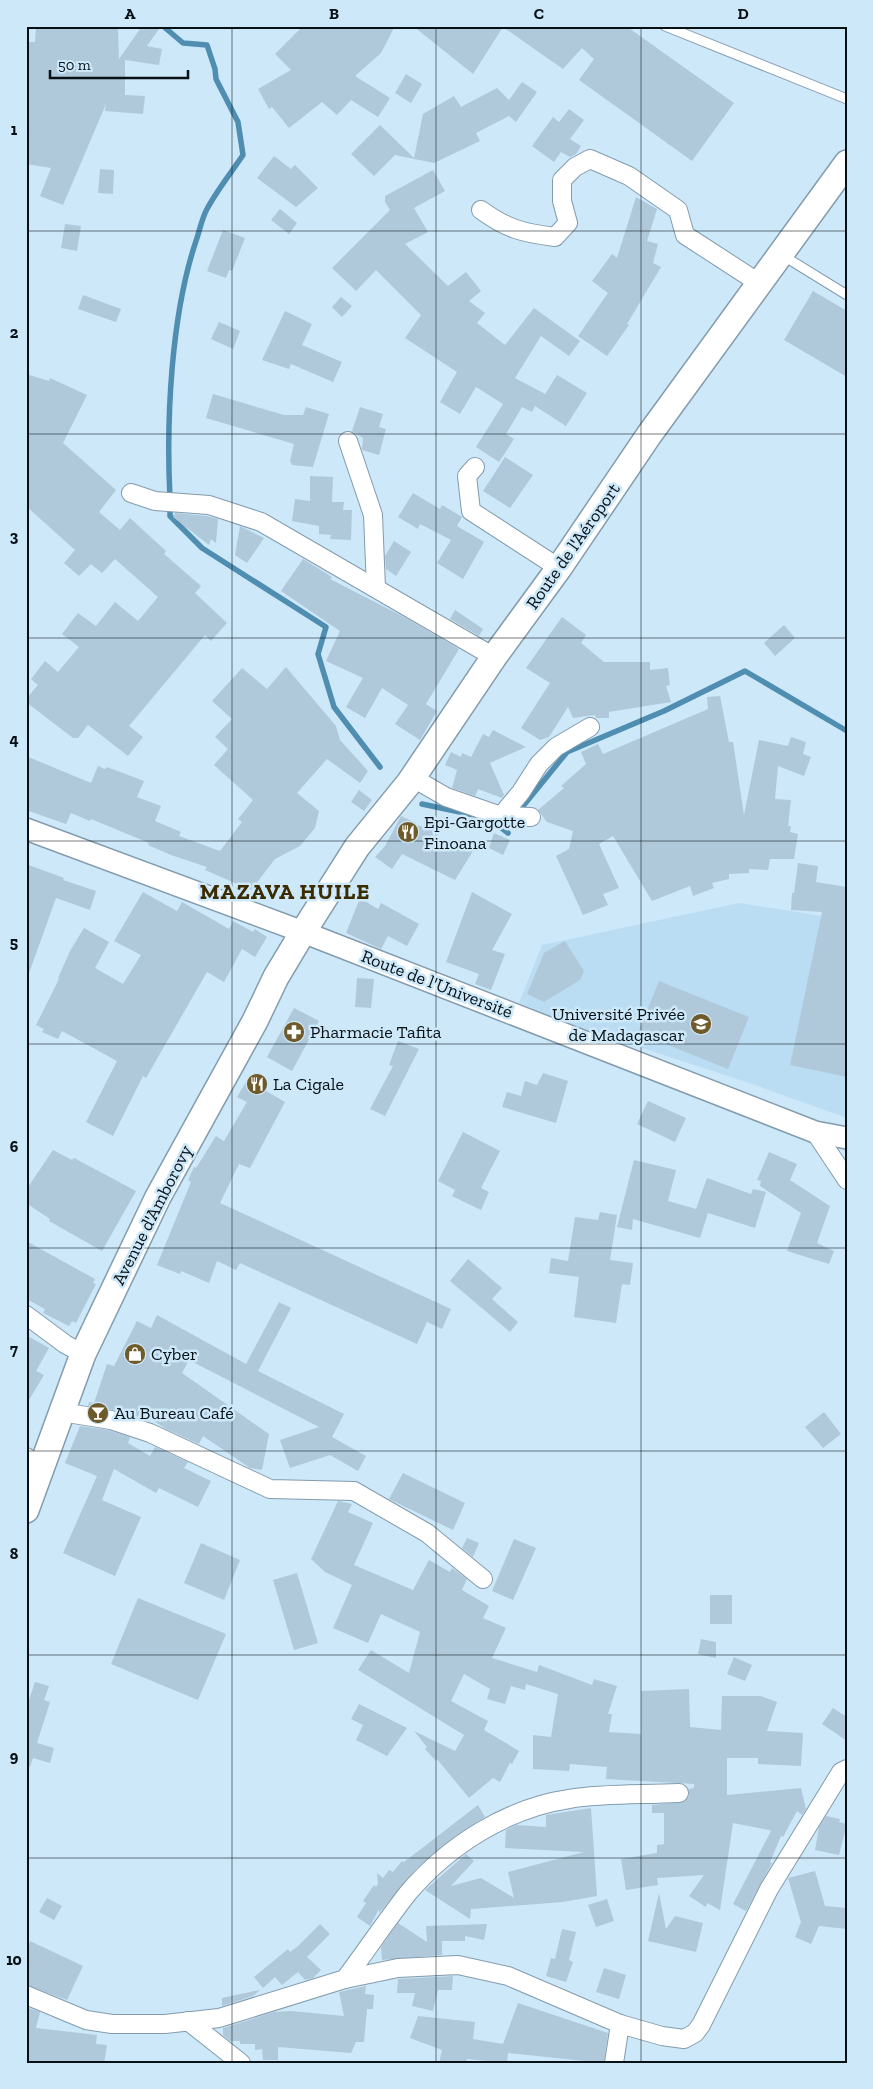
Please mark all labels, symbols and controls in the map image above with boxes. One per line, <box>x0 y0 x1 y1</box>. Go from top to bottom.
text: A <box>125 4 136 23</box>
text: B <box>329 4 339 23</box>
text: C <box>534 4 544 23</box>
text: D <box>737 4 749 23</box>
scale bar <box>50 48 188 80</box>
text: 50 m <box>58 56 91 74</box>
text: 1 <box>11 120 18 139</box>
text: 2 <box>10 323 19 342</box>
street label: Route de l'Aéroport <box>521 478 625 613</box>
text: 3 <box>10 527 19 546</box>
text: 4 <box>9 730 19 749</box>
place label: Epi-Gargotte Finoana <box>424 811 525 854</box>
restaurant icon: Epi-Gargotte Finoana <box>396 820 420 844</box>
district label: MAZAVA HUILE <box>200 878 370 905</box>
text: 5 <box>10 933 18 952</box>
street label: Route de l'Université <box>358 945 516 1023</box>
place label: Université Privée de Madagascar <box>552 1003 685 1046</box>
school or university icon: Université Privée de Madagascar <box>689 1012 713 1036</box>
pharmacy icon: Pharmacie Tafita <box>282 1020 306 1044</box>
place label: Pharmacie Tafita <box>310 1021 442 1043</box>
restaurant icon: La Cigale <box>245 1072 269 1096</box>
place label: La Cigale <box>273 1073 344 1095</box>
text: 6 <box>10 1137 19 1156</box>
street label: Avenue d'Amborovy <box>107 1141 197 1289</box>
text: 7 <box>10 1340 18 1359</box>
shop icon: Cyber <box>123 1342 147 1366</box>
place label: Cyber <box>151 1343 197 1365</box>
bar icon: Au Bureau Café <box>86 1401 110 1425</box>
place label: Au Bureau Café <box>114 1402 234 1424</box>
text: 8 <box>10 1544 19 1563</box>
text: 9 <box>10 1747 19 1766</box>
text: 10 <box>6 1950 22 1969</box>

